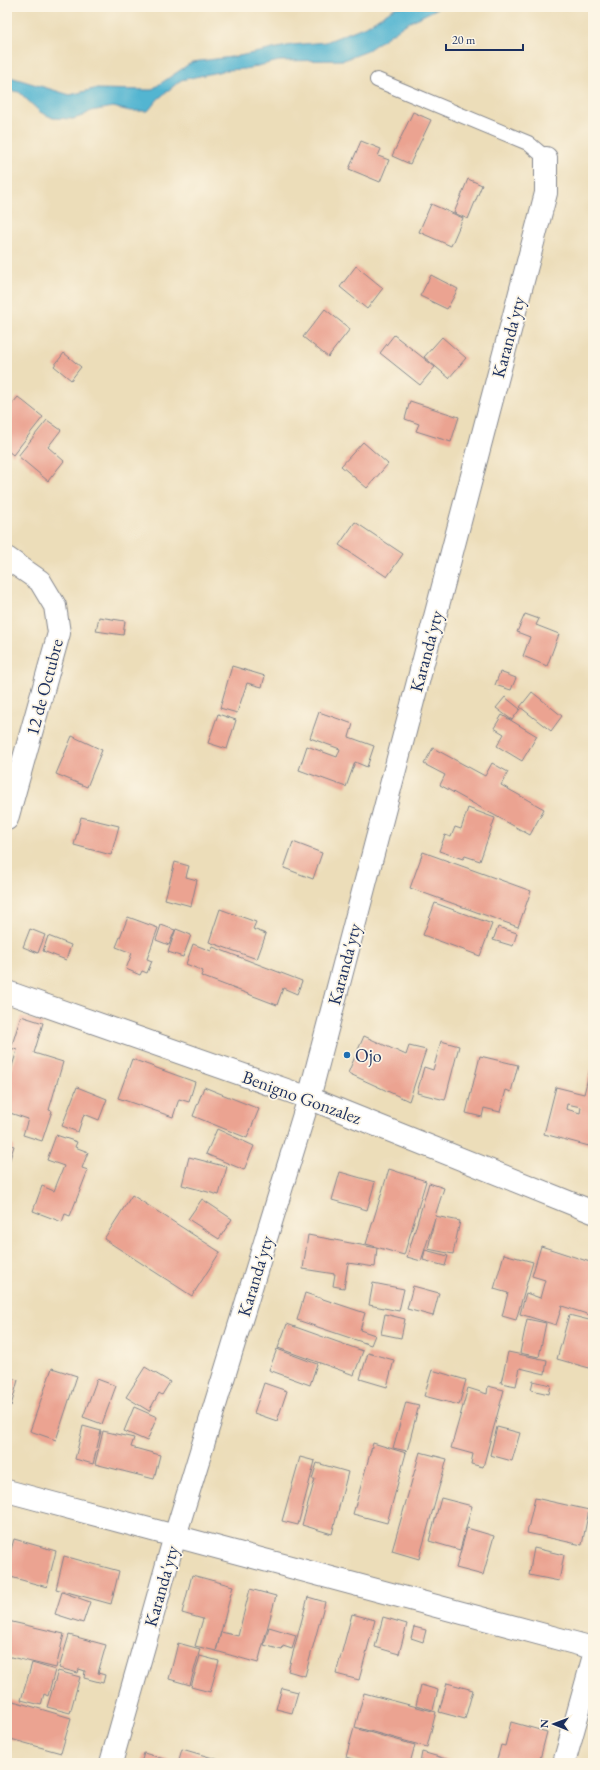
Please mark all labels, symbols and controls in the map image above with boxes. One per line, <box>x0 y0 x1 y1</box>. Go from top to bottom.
scale bar <box>446 26 523 52</box>
text: 20 m <box>452 32 476 48</box>
street label: Karanda'yty <box>486 294 530 380</box>
street label: Karanda'yty <box>404 608 448 694</box>
street label: 12 de Octubre <box>20 636 68 738</box>
street label: Karanda'yty <box>322 921 366 1007</box>
place label: Ojo <box>355 1044 382 1067</box>
marker: Ojo <box>342 1050 352 1060</box>
street label: Benigno Gonzalez <box>239 1065 365 1129</box>
street label: Karanda'yty <box>232 1233 278 1319</box>
street label: Karanda'yty <box>138 1543 184 1629</box>
north arrow <box>534 1704 574 1744</box>
text: N <box>537 1719 551 1728</box>

